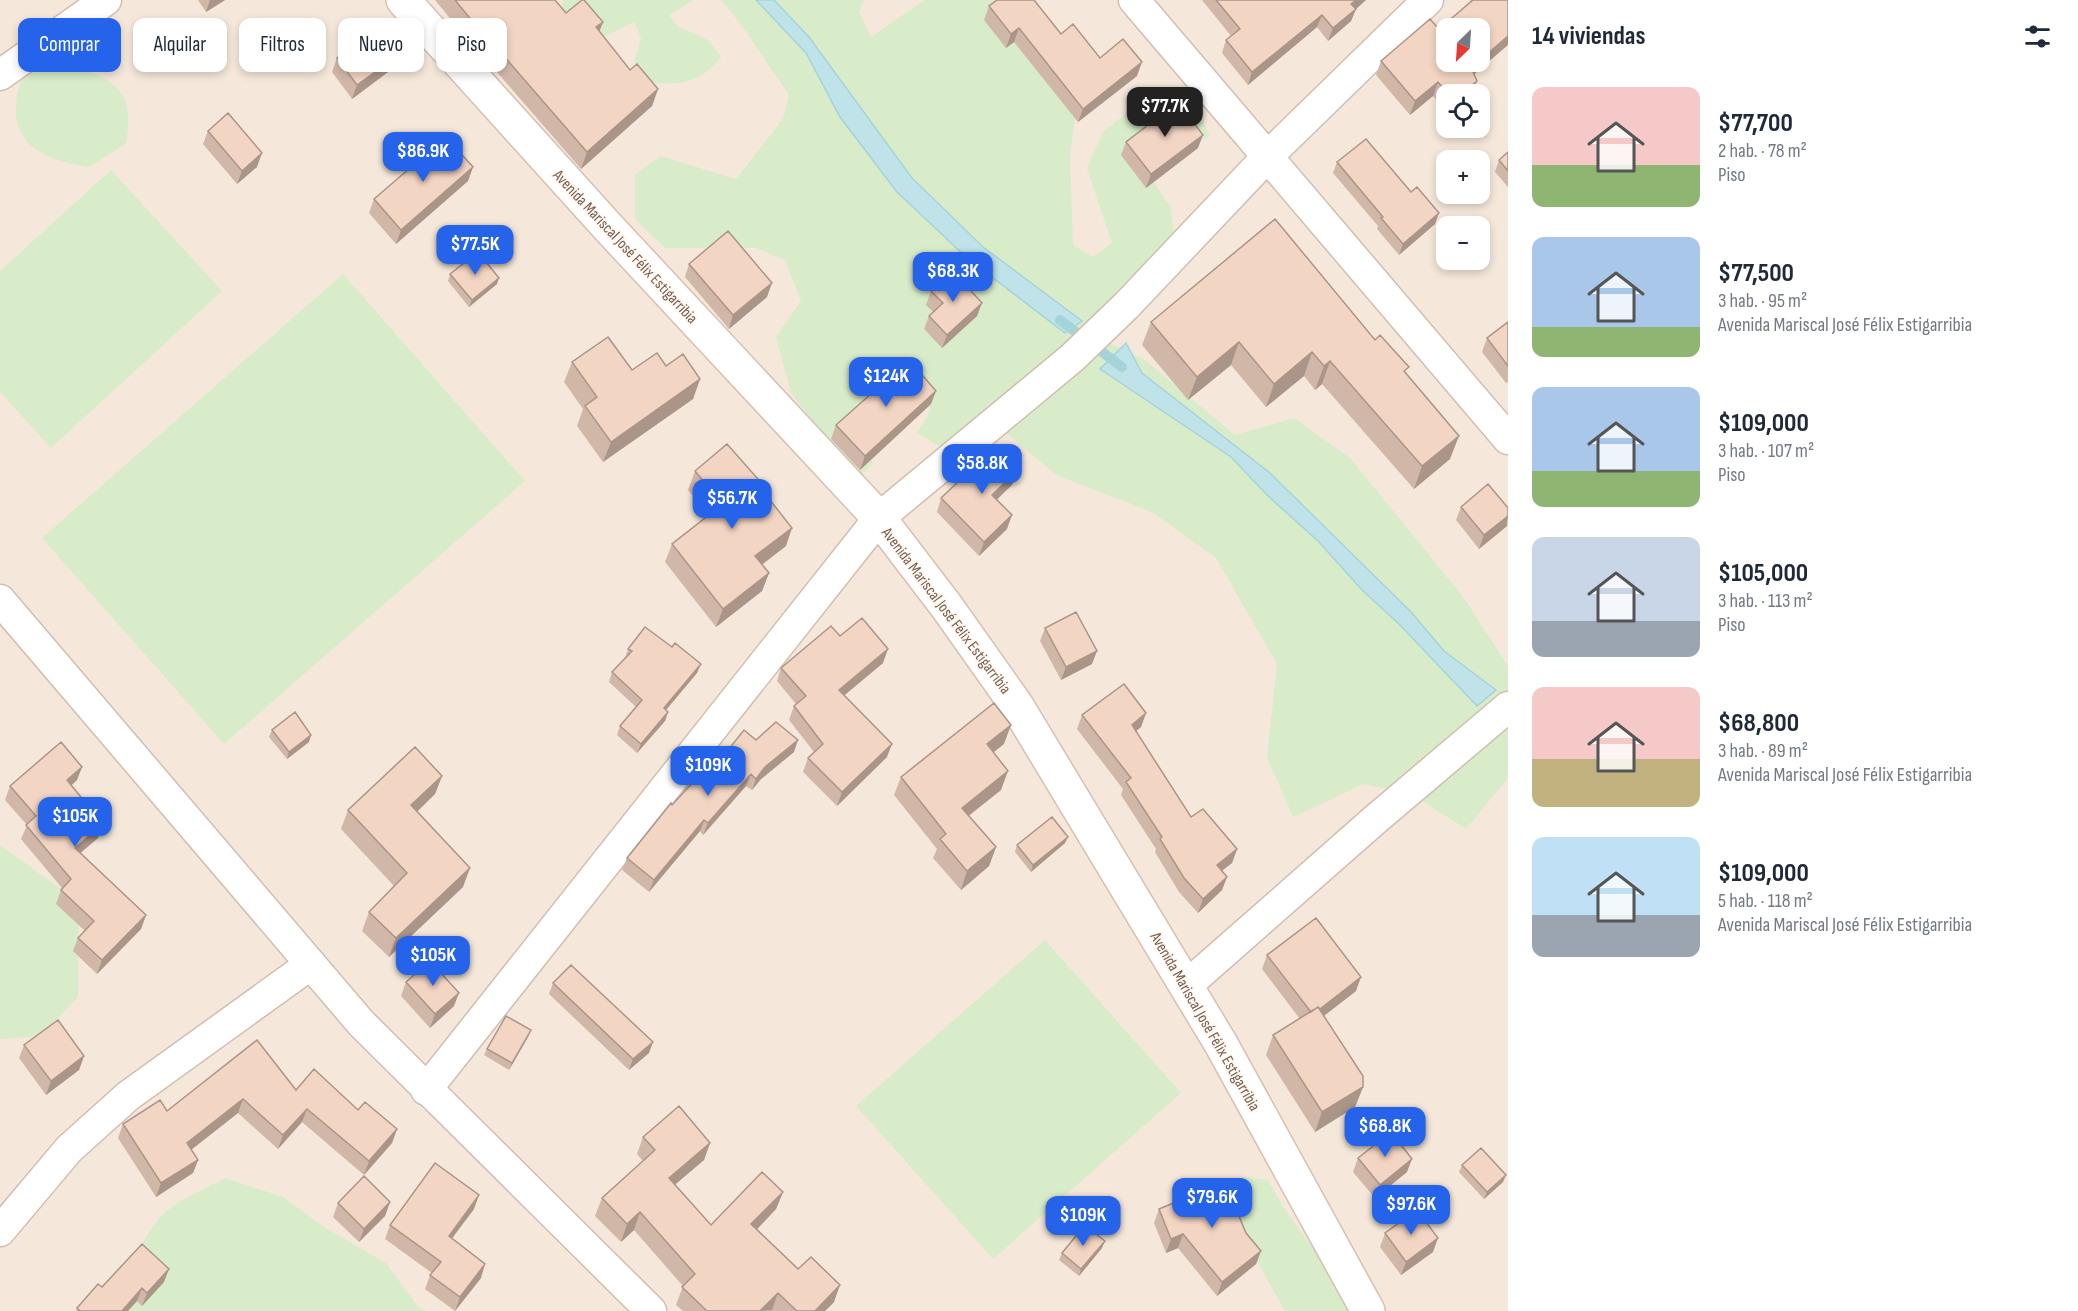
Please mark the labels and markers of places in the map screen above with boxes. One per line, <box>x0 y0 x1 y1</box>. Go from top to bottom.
pin: $77.7K <box>1116 87 1214 138</box>
pin: $86.9K <box>374 132 472 183</box>
pin: $77.5K <box>426 225 524 276</box>
pin: $68.3K <box>904 252 1002 303</box>
pin: $124K <box>844 357 928 408</box>
pin: $58.8K <box>933 444 1031 495</box>
pin: $56.7K <box>683 479 781 530</box>
pin: $109K <box>666 746 750 797</box>
pin: $105K <box>33 797 117 848</box>
pin: $105K <box>391 936 475 987</box>
pin: $68.8K <box>1336 1107 1434 1158</box>
pin: $79.6K <box>1163 1178 1261 1229</box>
pin: $97.6K <box>1362 1185 1460 1236</box>
pin: $109K <box>1041 1196 1125 1247</box>

